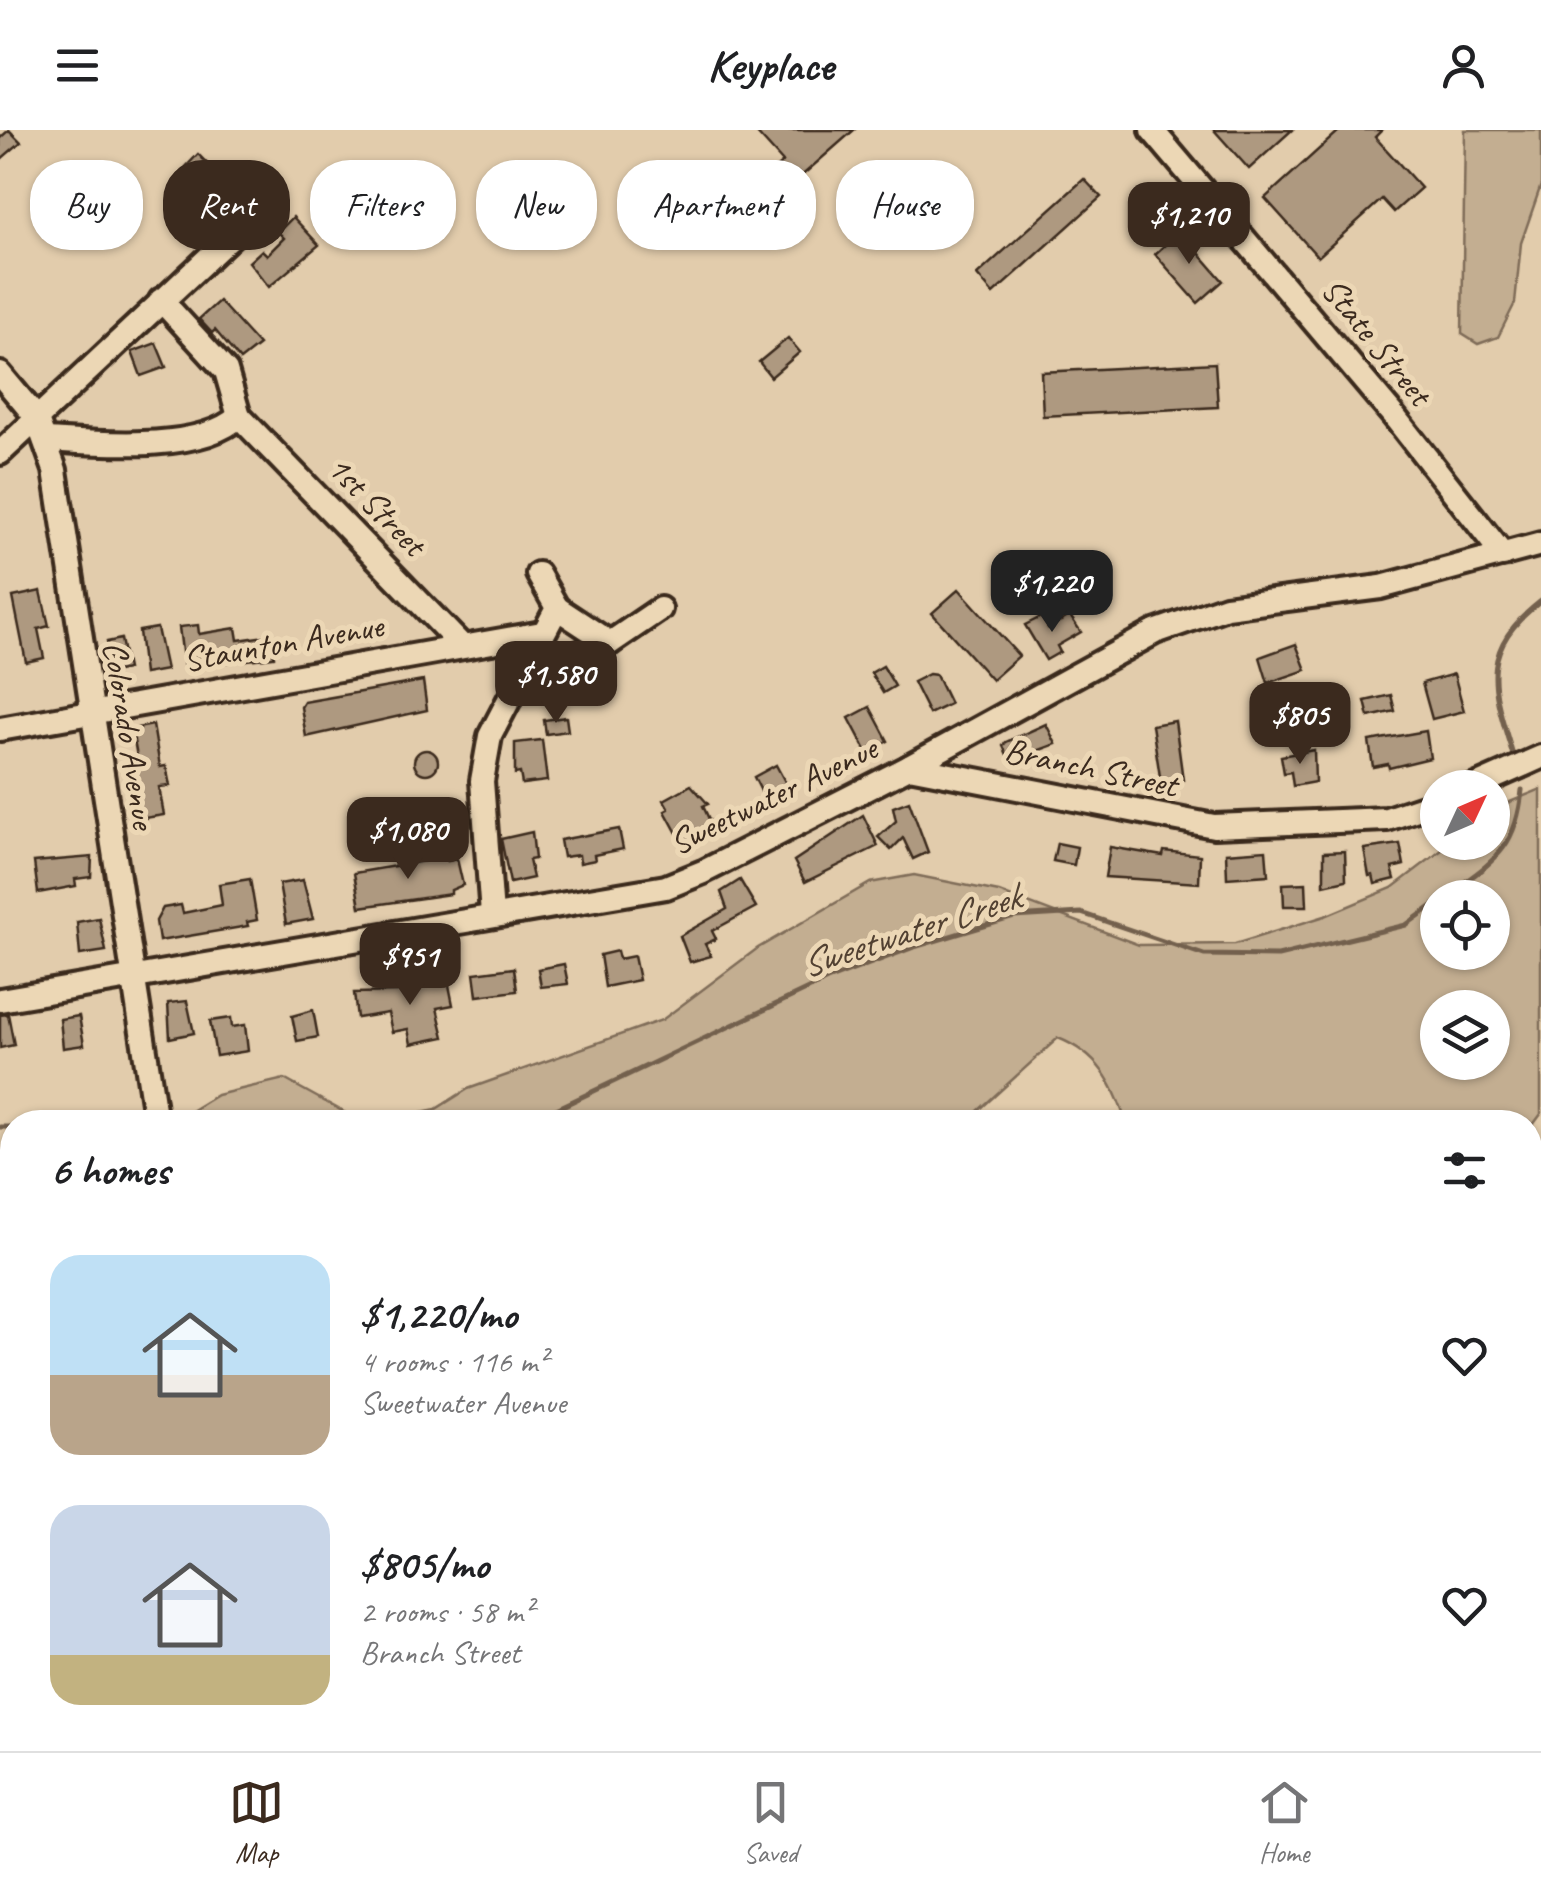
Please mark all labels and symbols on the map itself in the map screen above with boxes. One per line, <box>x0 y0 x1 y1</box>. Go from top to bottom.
pin: $1,210 <box>1108 182 1270 267</box>
street label: State Street <box>1311 268 1444 417</box>
street label: 1st Street <box>318 445 438 568</box>
pin: $1,220 <box>971 550 1133 635</box>
street label: Staunton Avenue <box>180 602 389 682</box>
street label: Colorado Avenue <box>92 638 167 835</box>
pin: $1,580 <box>475 641 637 726</box>
pin: $805 <box>1241 682 1359 767</box>
street label: Sweetwater Avenue <box>662 725 887 865</box>
street label: Branch Street <box>1001 727 1184 808</box>
north arrow <box>1420 770 1510 860</box>
pin: $1,080 <box>327 797 489 882</box>
water label: Sweetwater Creek <box>795 871 1031 988</box>
pin: $951 <box>351 923 469 1008</box>

